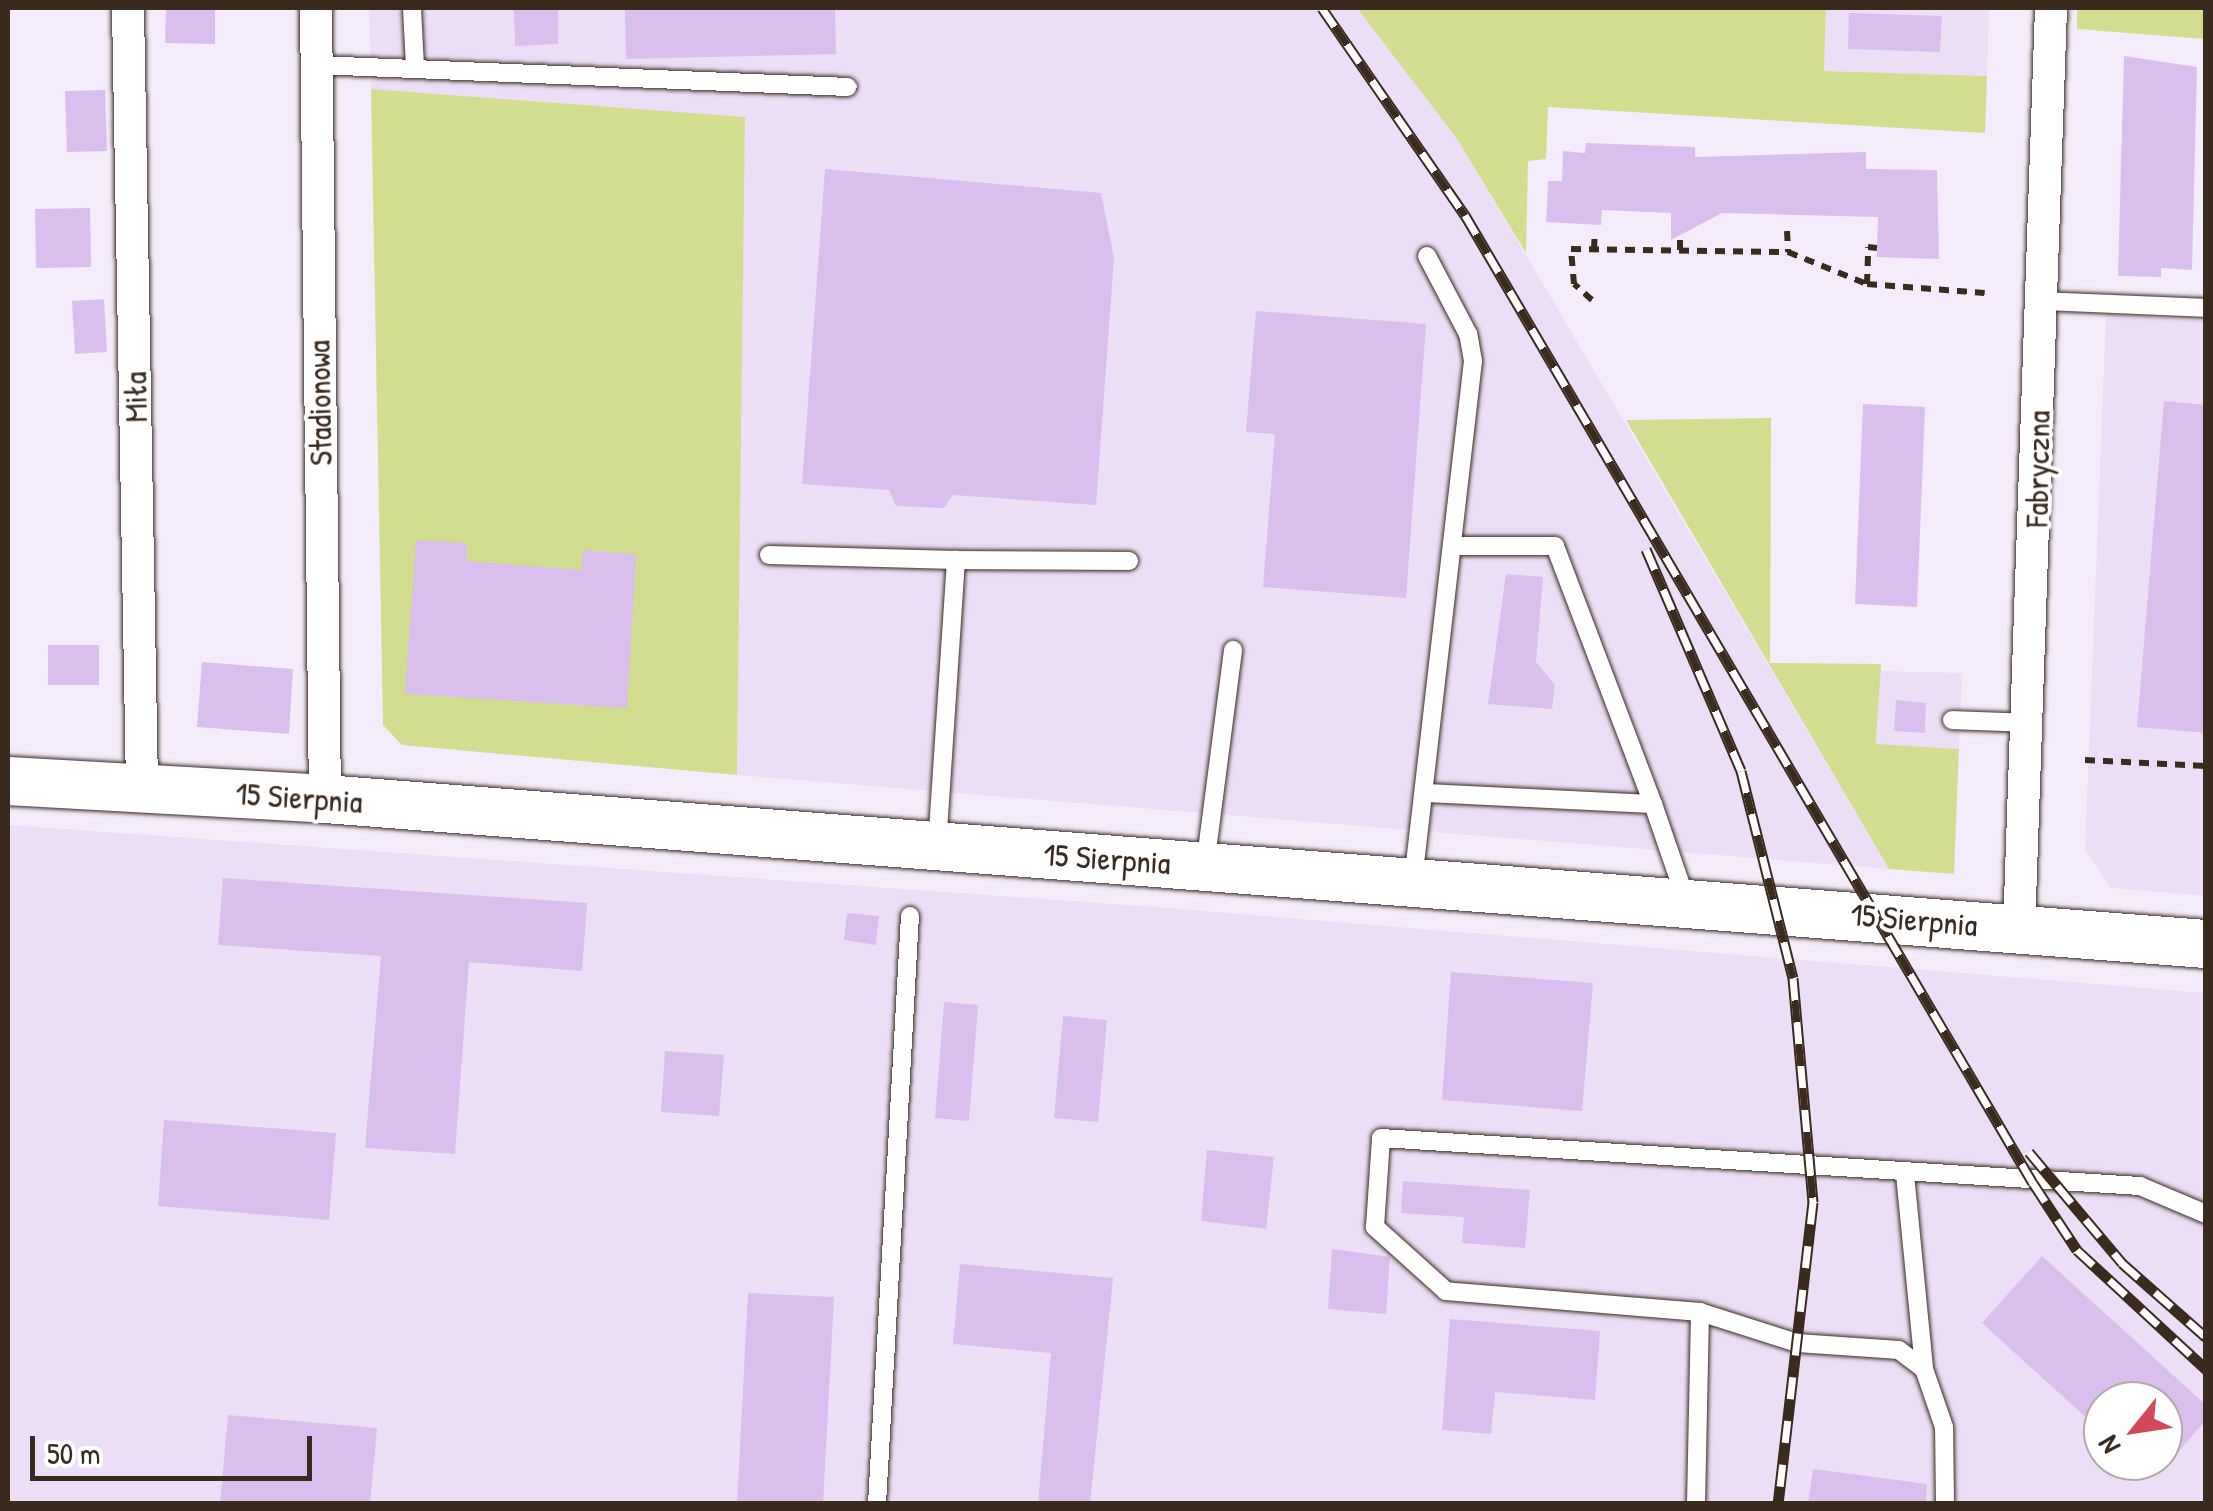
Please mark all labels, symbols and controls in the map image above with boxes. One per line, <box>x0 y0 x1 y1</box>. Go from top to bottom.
street label: Stadionowa <box>300 340 340 466</box>
street label: Miła <box>116 371 156 423</box>
street label: Fabryczna <box>2018 410 2058 528</box>
street label: 15 Sierpnia <box>234 774 364 822</box>
street label: 15 Sierpnia <box>1042 835 1172 883</box>
street label: 15 Sierpnia <box>1849 895 1979 945</box>
north arrow <box>2083 1381 2183 1481</box>
scale bar <box>35 1416 318 1478</box>
text: N <box>2089 1429 2129 1461</box>
text: 50 m <box>47 1433 100 1473</box>

